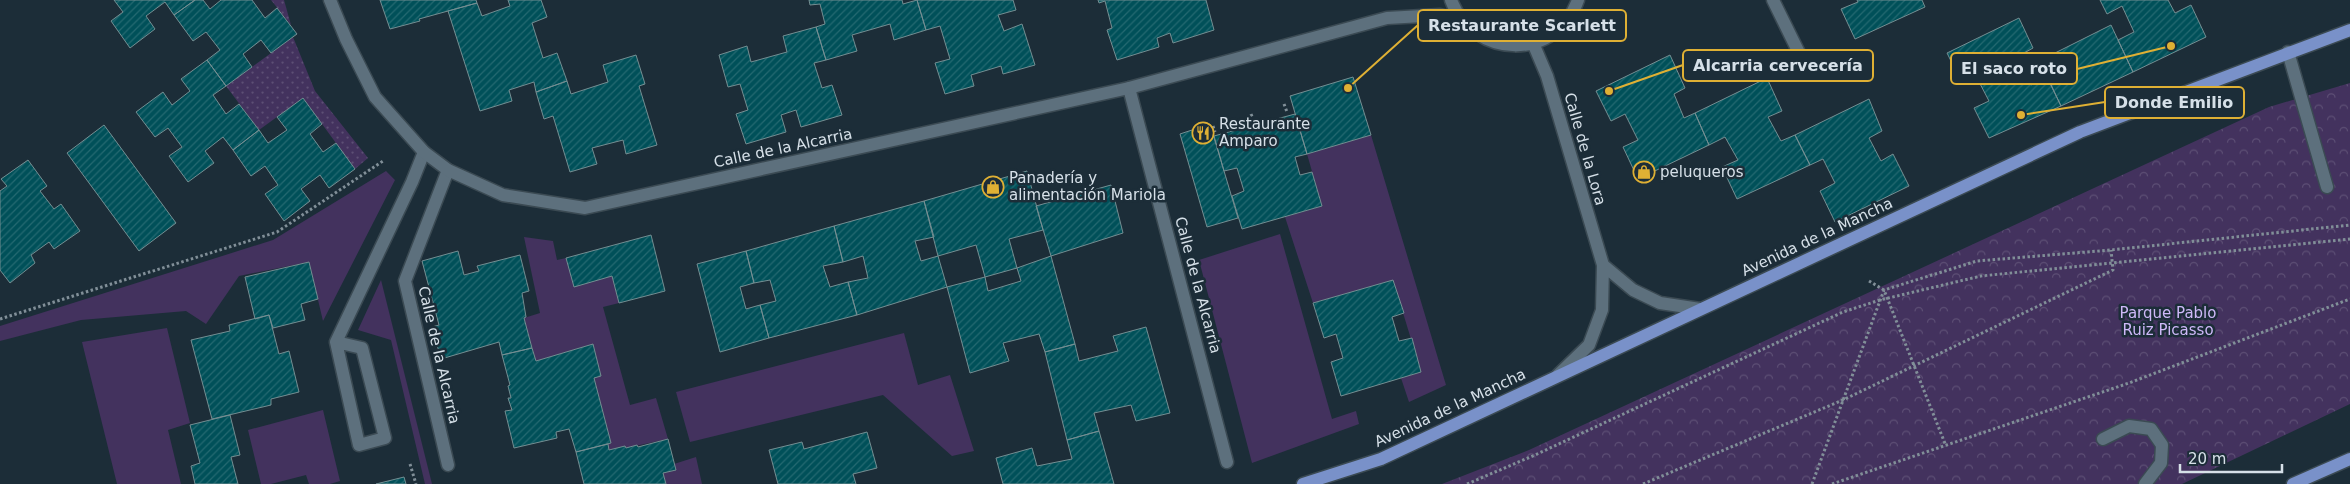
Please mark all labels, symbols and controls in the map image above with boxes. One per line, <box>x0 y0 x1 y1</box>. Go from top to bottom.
callout: Restaurante Scarlett <box>1418 10 1626 41</box>
text: Restaurante Scarlett <box>1428 16 1616 35</box>
callout: Alcarria cervecería <box>1683 50 1873 81</box>
callout: El saco roto <box>1951 53 2077 84</box>
text: Alcarria cervecería <box>1693 56 1863 75</box>
text: El saco roto <box>1961 59 2067 78</box>
callout: Donde Emilio <box>2105 87 2244 118</box>
street label: Calle de la Lora <box>1560 91 1610 207</box>
text: Donde Emilio <box>2115 93 2233 112</box>
place label: Restaurante Amparo <box>1219 115 1310 150</box>
restaurant icon: Restaurante Amparo <box>1191 121 1215 145</box>
street label: Calle de la Alcarria <box>712 125 854 171</box>
shop icon: peluqueros <box>1632 160 1656 184</box>
place label: peluqueros <box>1660 163 1744 181</box>
place label: Panadería y alimentación Mariola <box>1009 169 1166 204</box>
shop icon: Panadería y alimentación Mariola <box>981 175 1005 199</box>
street label: Avenida de la Mancha <box>1738 194 1896 280</box>
street label: Calle de la Alcarria <box>1171 215 1225 355</box>
street label: Calle de la Alcarria <box>414 284 464 426</box>
park label: Parque Pablo Ruiz Picasso <box>2120 304 2216 339</box>
street label: Avenida de la Mancha <box>1371 365 1529 451</box>
scale bar <box>2180 442 2282 474</box>
text: 20 m <box>2188 450 2226 468</box>

